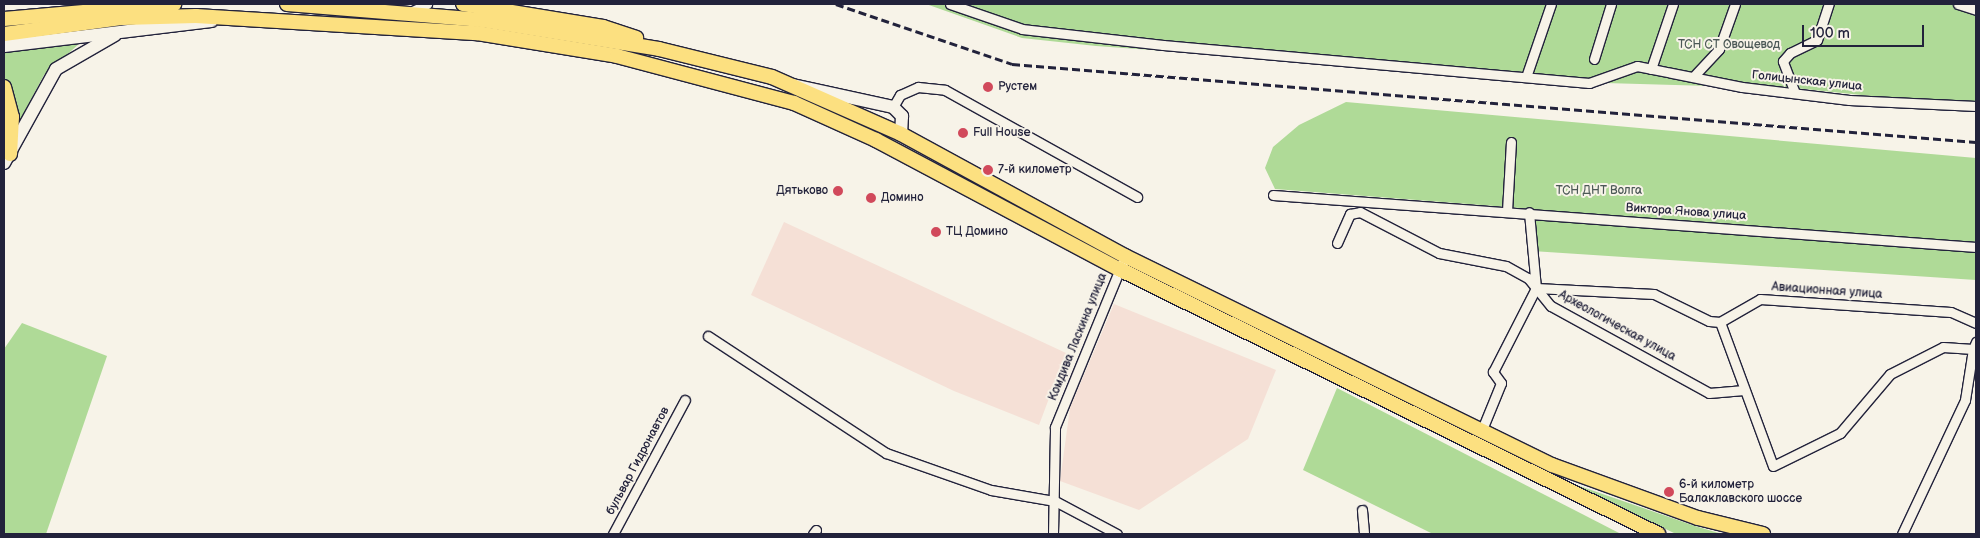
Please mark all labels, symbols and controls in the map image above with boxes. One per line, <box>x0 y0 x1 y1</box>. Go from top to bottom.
scale bar <box>1805 15 1928 47</box>
text: 100 m <box>1810 24 1850 43</box>
park label: ТСН СТ Овощевод <box>1678 38 1780 52</box>
street label: Голицынская улица <box>1751 68 1863 94</box>
place label: Рустем <box>998 80 1037 94</box>
marker: Рустем <box>982 81 994 93</box>
place label: Full House <box>973 126 1031 140</box>
marker: Full House <box>957 127 969 139</box>
place label: 7-й километр <box>998 163 1071 177</box>
marker: 7-й километр <box>982 164 994 176</box>
place label: Дятьково <box>776 184 828 198</box>
park label: ТСН ДНТ Волга <box>1556 184 1642 198</box>
marker: Дятьково <box>832 185 844 197</box>
place label: Домино <box>881 191 923 205</box>
marker: Домино <box>865 192 877 204</box>
street label: Виктора Янова улица <box>1625 201 1747 223</box>
place label: ТЦ Домино <box>946 225 1008 239</box>
marker: ТЦ Домино <box>930 226 942 238</box>
street label: Комдива Ласкина улица <box>1046 271 1110 403</box>
street label: Авиационная улица <box>1771 280 1883 302</box>
street label: Археологическая улица <box>1556 288 1678 364</box>
street label: бульвар Гидронавтов <box>603 405 673 517</box>
place label: 6-й километр Балаклавского шоccе <box>1679 478 1802 506</box>
marker: 6-й километр Балаклавского шоccе <box>1663 486 1675 498</box>

